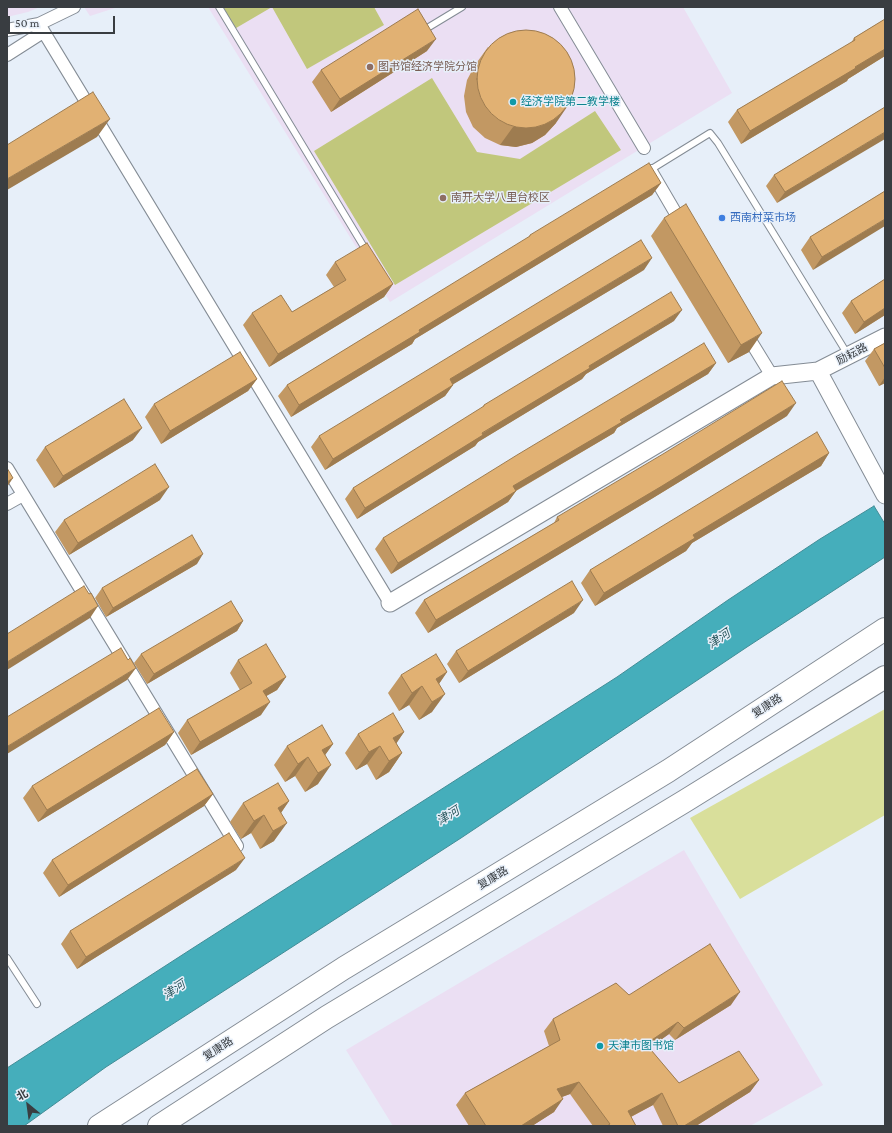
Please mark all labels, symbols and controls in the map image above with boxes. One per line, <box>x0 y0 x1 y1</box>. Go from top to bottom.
scale bar <box>10 8 117 34</box>
text: 50 m <box>15 16 39 30</box>
place label: 图书馆经济学院分馆 <box>378 60 477 74</box>
marker: 图书馆经济学院分馆 <box>365 62 375 72</box>
place label: 经济学院第二教学楼 <box>521 95 620 109</box>
marker: 经济学院第二教学楼 <box>508 97 518 107</box>
place label: 南开大学八里台校区 <box>451 191 550 205</box>
marker: 南开大学八里台校区 <box>438 193 448 203</box>
place label: 西南村菜市场 <box>730 211 796 225</box>
marker: 西南村菜市场 <box>717 213 727 223</box>
street label: 励耘路 <box>834 341 870 367</box>
water label: 津河 <box>705 626 733 652</box>
street label: 复康路 <box>750 691 784 721</box>
water label: 津河 <box>434 804 462 828</box>
street label: 复康路 <box>475 864 511 892</box>
water label: 津河 <box>160 977 188 1003</box>
street label: 复康路 <box>201 1034 235 1064</box>
place label: 天津市图书馆 <box>608 1039 674 1053</box>
marker: 天津市图书馆 <box>595 1041 605 1051</box>
north arrow <box>8 1085 48 1125</box>
text: 北 <box>14 1087 30 1102</box>

